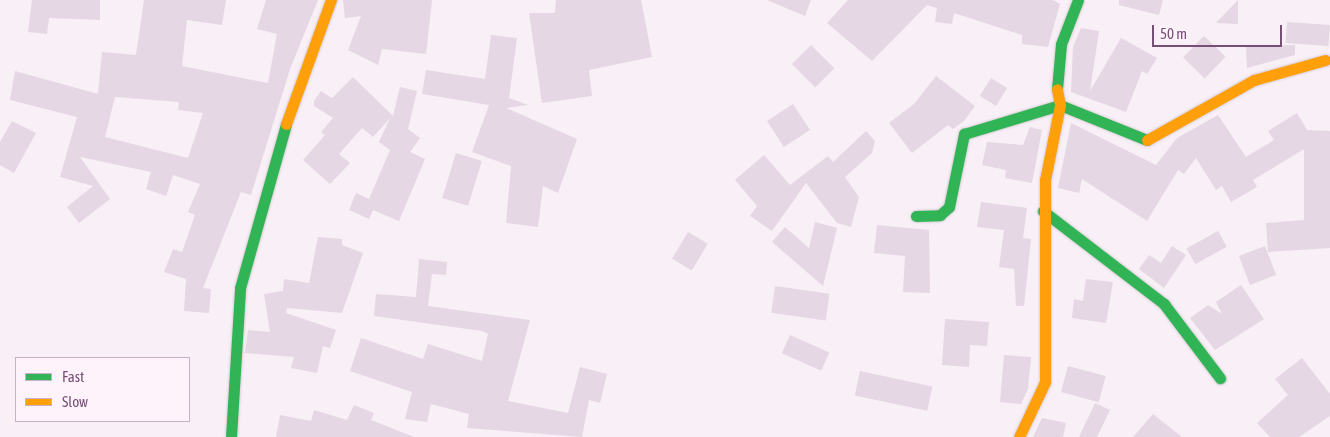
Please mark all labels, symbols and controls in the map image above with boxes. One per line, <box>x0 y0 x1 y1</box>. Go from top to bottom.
scale bar <box>1155 15 1285 47</box>
text: 50 m <box>1160 25 1187 42</box>
legend <box>15 357 190 422</box>
text: Fast <box>62 368 84 385</box>
text: Slow <box>62 393 88 410</box>

